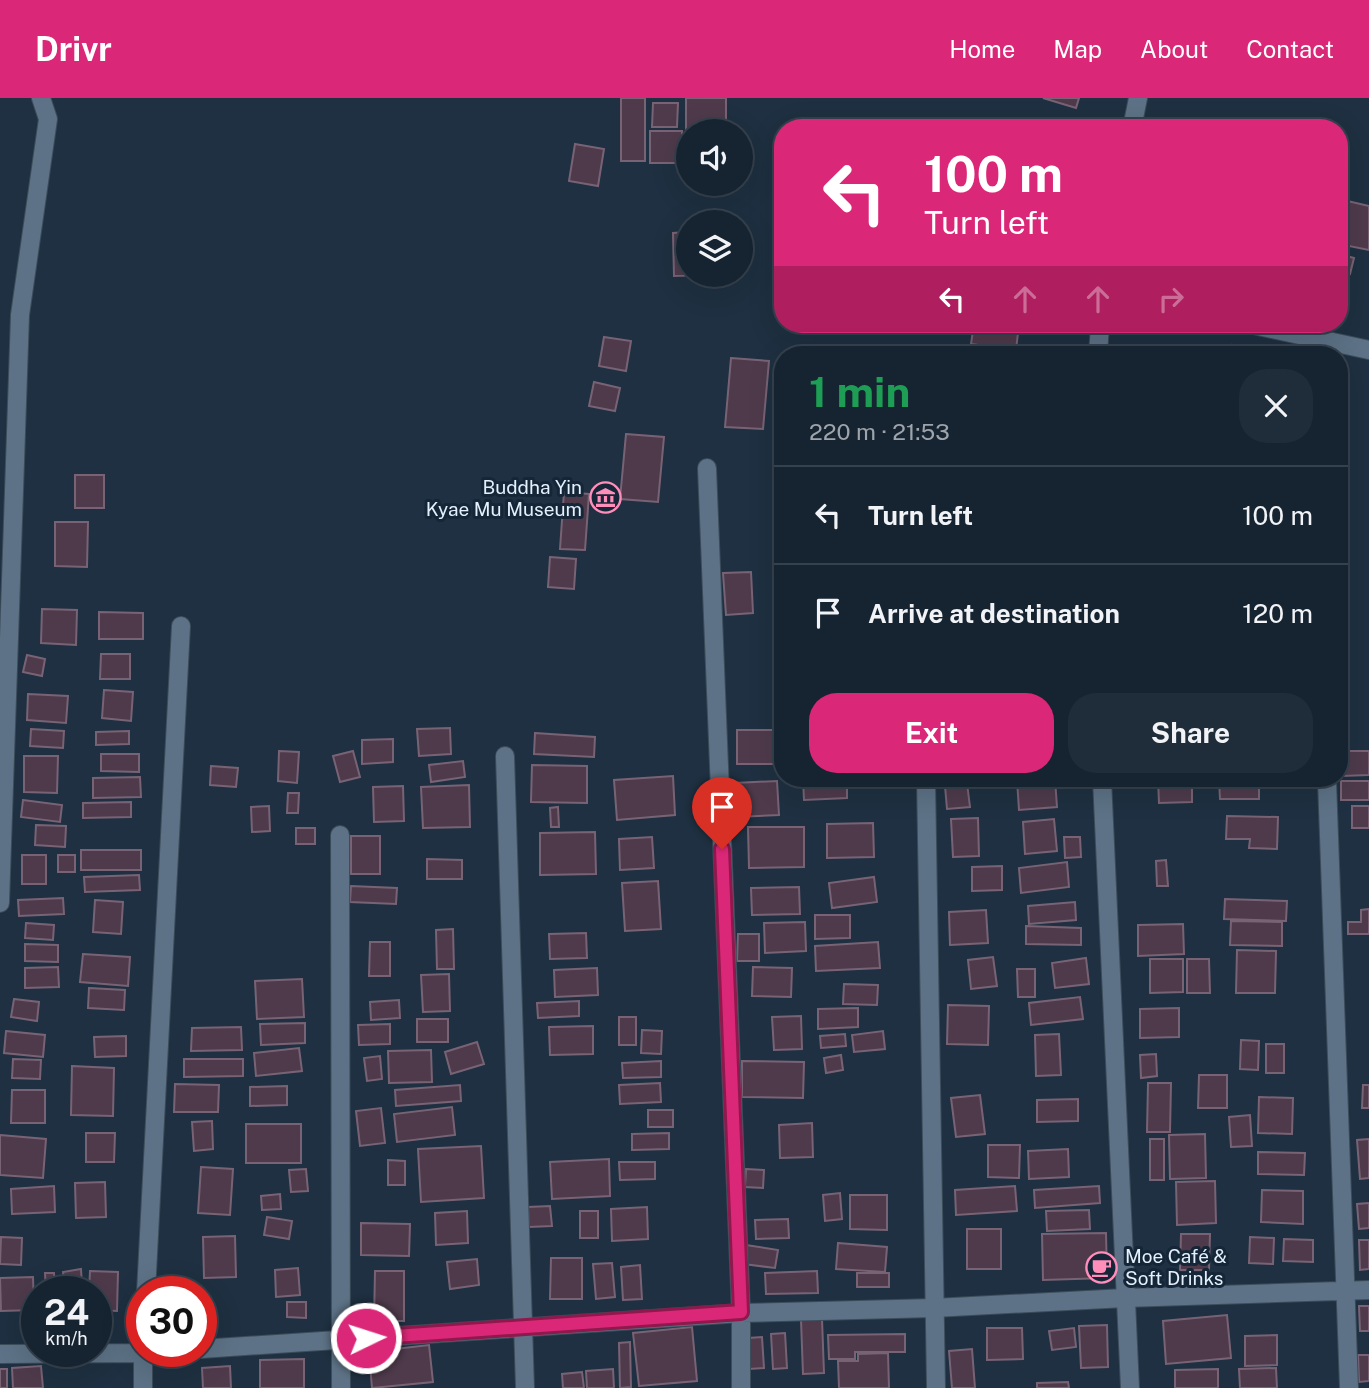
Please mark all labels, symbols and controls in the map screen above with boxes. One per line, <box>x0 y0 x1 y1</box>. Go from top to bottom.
text: Drivr <box>35 30 112 68</box>
text: Home <box>949 35 1015 63</box>
text: Map <box>1053 35 1102 63</box>
text: About <box>1140 35 1208 63</box>
text: Contact <box>1246 35 1334 63</box>
map controls <box>676 119 753 287</box>
button: sound <box>676 119 753 196</box>
text: 100 m <box>924 145 1063 203</box>
icon: left <box>809 147 900 238</box>
text: Turn left <box>924 204 1049 241</box>
button: layers <box>676 210 753 287</box>
icon: left <box>933 280 971 318</box>
icon: ahead <box>1006 280 1044 318</box>
icon: ahead <box>1079 280 1117 318</box>
icon: right <box>1152 280 1190 318</box>
text: 1 min <box>809 367 910 416</box>
button: close <box>1239 369 1313 443</box>
text: 220 m · 21:53 <box>809 418 950 445</box>
place label: Buddha Yin Kyae Mu Museum <box>426 476 582 520</box>
museum icon: Buddha Yin Kyae Mu Museum <box>588 481 622 515</box>
icon: left <box>809 496 847 534</box>
text: Turn left <box>868 500 973 531</box>
text: 100 m <box>1242 500 1313 531</box>
icon: arrive <box>809 594 847 632</box>
text: Arrive at destination <box>868 598 1120 629</box>
text: 120 m <box>1242 598 1313 629</box>
button: Exit <box>809 693 1054 773</box>
button: Share <box>1068 693 1313 773</box>
pin <box>692 777 752 849</box>
icon: arrive <box>703 788 741 826</box>
place label: Moe Café & Soft Drinks <box>1125 1245 1227 1289</box>
cafe icon: Moe Café & Soft Drinks <box>1085 1250 1119 1284</box>
speed limit sign: 30 <box>126 1276 217 1367</box>
text: 24 <box>44 1292 89 1333</box>
position arrow <box>329 1301 403 1375</box>
text: km/h <box>45 1328 88 1349</box>

